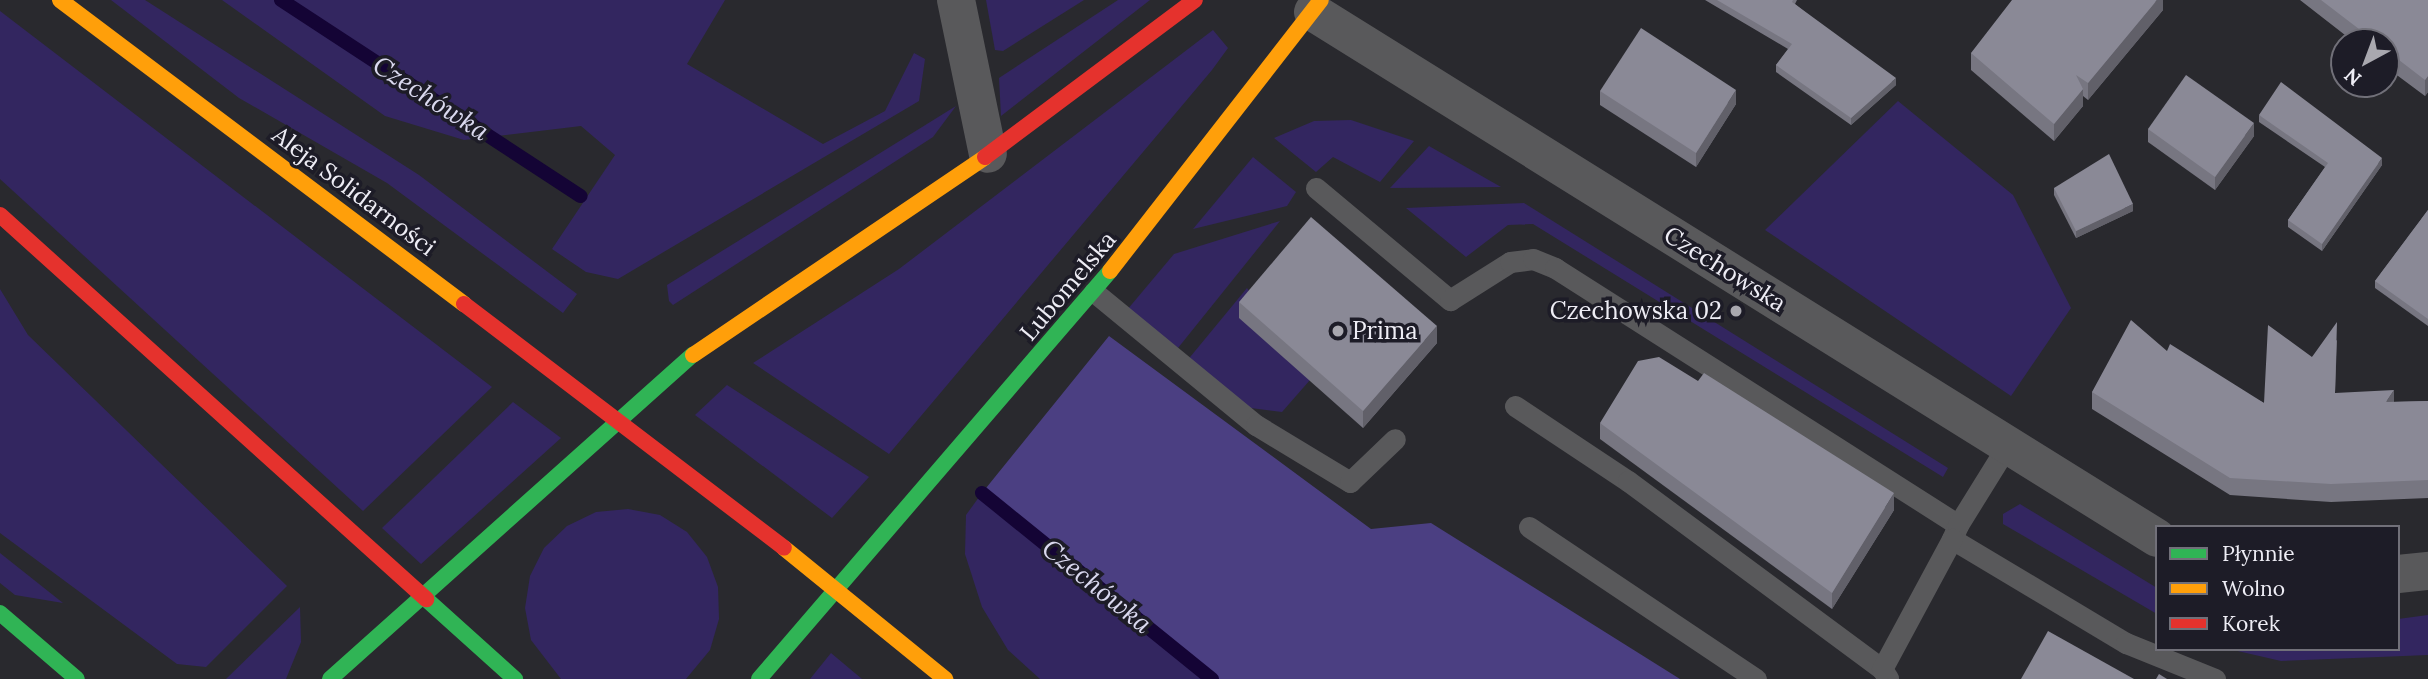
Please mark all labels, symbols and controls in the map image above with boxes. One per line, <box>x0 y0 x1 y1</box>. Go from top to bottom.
north arrow <box>2330 28 2400 98</box>
water label: Czechówka <box>367 49 495 147</box>
text: N <box>2339 63 2366 91</box>
street label: Aleja Solidarności <box>267 120 441 262</box>
street label: Czechowska <box>1659 220 1791 318</box>
street label: Lubomelska <box>1014 226 1122 346</box>
place label: Czechowska 02 <box>1550 297 1722 325</box>
marker: Czechowska 02 <box>1728 303 1744 319</box>
place label: Prima <box>1352 317 1418 345</box>
marker: Prima <box>1330 323 1346 339</box>
legend <box>2155 525 2400 651</box>
water label: Czechówka <box>1036 532 1158 640</box>
text: Płynnie <box>2222 540 2295 567</box>
text: Wolno <box>2222 575 2285 602</box>
text: Korek <box>2222 610 2280 637</box>

